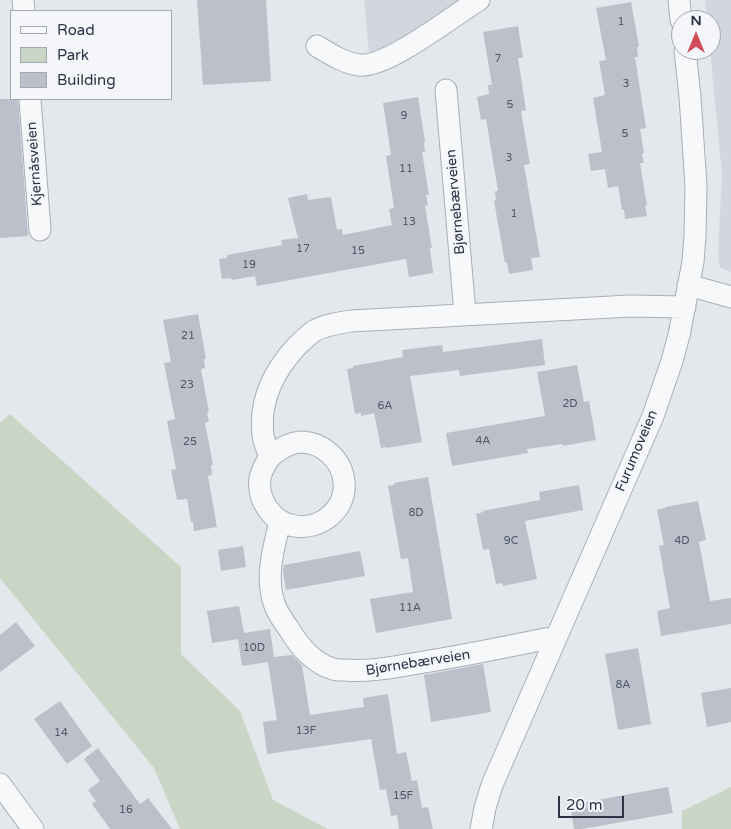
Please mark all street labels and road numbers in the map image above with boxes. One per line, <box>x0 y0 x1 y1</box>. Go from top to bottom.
street label: Kjernåsveien <box>24 121 46 207</box>
street label: Bjørnebærveien <box>443 149 469 255</box>
street label: Furumoveien <box>612 408 662 494</box>
street label: Bjørnebærveien <box>365 646 471 680</box>

